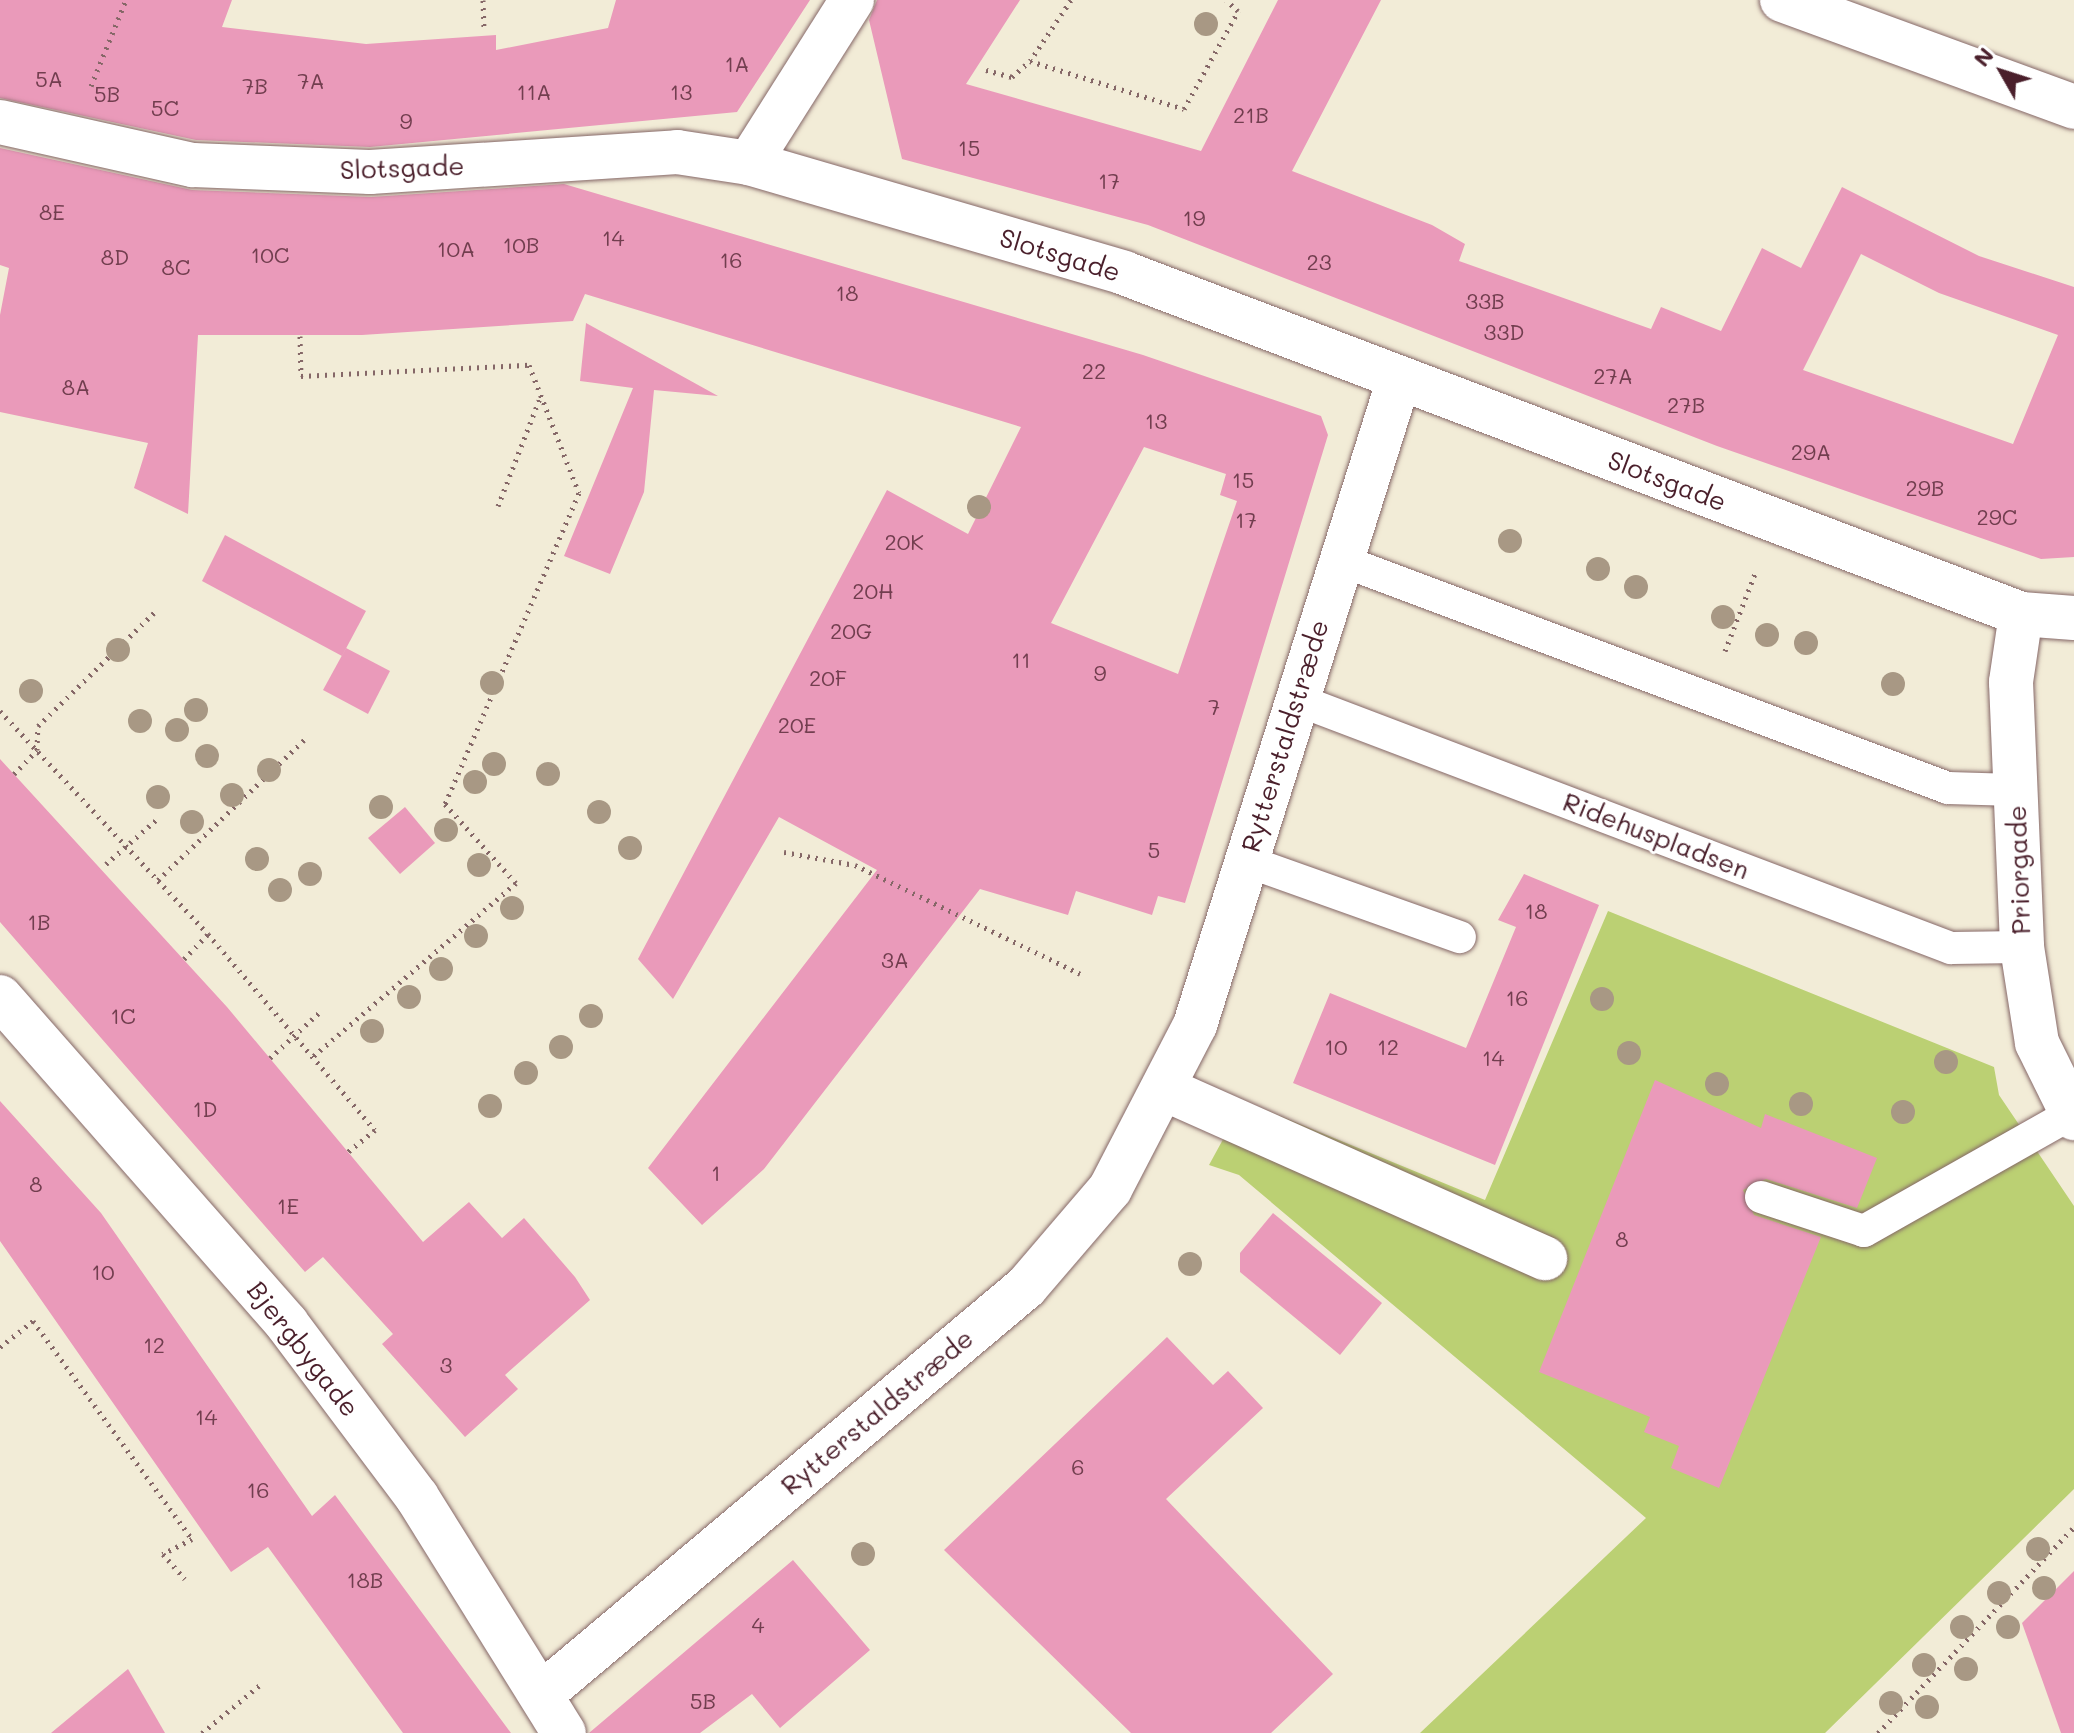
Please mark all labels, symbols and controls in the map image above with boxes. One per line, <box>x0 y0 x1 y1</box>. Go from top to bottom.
north arrow <box>1962 32 2042 112</box>
text: N <box>1966 41 1999 72</box>
house number: 1A <box>724 51 750 77</box>
house number: 5A <box>35 66 63 92</box>
house number: 7A <box>297 68 325 94</box>
house number: 7B <box>242 73 268 99</box>
house number: 11A <box>517 79 551 105</box>
house number: 13 <box>670 79 692 105</box>
house number: 5B <box>94 81 120 107</box>
house number: 5C <box>151 95 179 121</box>
house number: 21B <box>1233 102 1269 128</box>
house number: 9 <box>399 108 413 134</box>
house number: 15 <box>958 135 980 161</box>
street label: Slotsgade <box>339 150 465 186</box>
house number: 17 <box>1098 168 1120 194</box>
house number: 8E <box>39 199 65 225</box>
house number: 19 <box>1183 205 1205 231</box>
street label: Slotsgade <box>996 222 1124 288</box>
house number: 14 <box>602 225 624 251</box>
house number: 10B <box>502 232 540 258</box>
house number: 10A <box>437 236 475 262</box>
house number: 10C <box>250 242 290 268</box>
house number: 8D <box>101 244 129 270</box>
house number: 16 <box>719 247 743 273</box>
house number: 23 <box>1306 249 1332 275</box>
house number: 8C <box>161 254 191 280</box>
house number: 18 <box>835 280 859 306</box>
house number: 33B <box>1465 288 1505 314</box>
house number: 33D <box>1484 319 1524 345</box>
house number: 22 <box>1082 358 1106 384</box>
house number: 27A <box>1593 363 1633 389</box>
house number: 8A <box>62 374 90 400</box>
house number: 27B <box>1667 392 1705 418</box>
house number: 13 <box>1145 408 1167 434</box>
house number: 29A <box>1791 439 1831 465</box>
street label: Slotsgade <box>1603 444 1731 518</box>
house number: 15 <box>1232 467 1254 493</box>
house number: 29B <box>1906 475 1944 501</box>
house number: 29C <box>1977 504 2017 530</box>
house number: 17 <box>1235 507 1257 533</box>
house number: 20K <box>884 529 924 555</box>
house number: 20H <box>852 578 894 604</box>
street label: Rytterstaldstræde <box>1235 616 1335 856</box>
house number: 20G <box>830 618 872 644</box>
house number: 11 <box>1011 647 1031 673</box>
house number: 9 <box>1093 660 1107 686</box>
house number: 20F <box>809 665 847 691</box>
house number: 7 <box>1208 694 1220 720</box>
house number: 20E <box>778 712 816 738</box>
street label: Ridehuspladsen <box>1558 786 1754 886</box>
street label: Priorgade <box>2001 805 2037 935</box>
house number: 5 <box>1148 837 1160 863</box>
house number: 18 <box>1524 898 1548 924</box>
house number: 1B <box>27 909 51 935</box>
house number: 3A <box>881 947 909 973</box>
house number: 16 <box>1505 985 1529 1011</box>
house number: 1C <box>110 1003 136 1029</box>
house number: 10 <box>1324 1034 1348 1060</box>
house number: 12 <box>1377 1034 1399 1060</box>
house number: 14 <box>1482 1045 1504 1071</box>
house number: 1D <box>193 1096 217 1122</box>
house number: 1 <box>711 1160 721 1186</box>
house number: 8 <box>29 1171 43 1197</box>
house number: 1E <box>277 1193 299 1219</box>
house number: 8 <box>1615 1226 1629 1252</box>
house number: 10 <box>91 1259 115 1285</box>
street label: Bjergbygade <box>241 1275 365 1423</box>
street label: Rytterstaldstræde <box>775 1323 979 1501</box>
house number: 12 <box>143 1332 165 1358</box>
house number: 3 <box>440 1352 452 1378</box>
house number: 14 <box>195 1404 217 1430</box>
house number: 6 <box>1071 1454 1085 1480</box>
house number: 16 <box>246 1477 270 1503</box>
house number: 18B <box>347 1567 383 1593</box>
house number: 4 <box>752 1612 764 1638</box>
house number: 5B <box>690 1688 716 1714</box>

